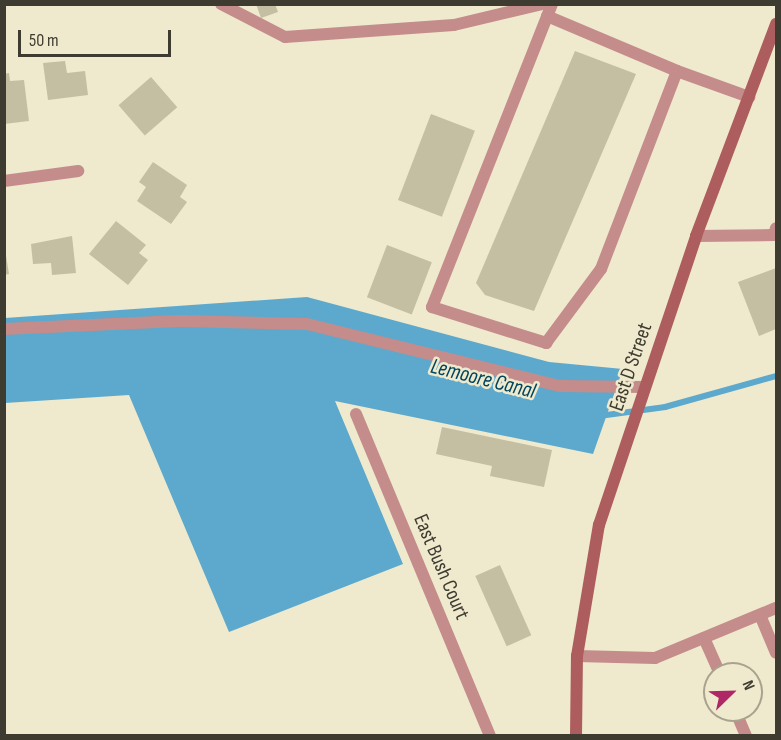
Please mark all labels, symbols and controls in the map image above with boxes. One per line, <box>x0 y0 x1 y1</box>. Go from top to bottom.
scale bar <box>21 18 174 56</box>
text: 50 m <box>29 30 59 51</box>
street label: East D Street <box>604 320 658 414</box>
water label: Lemoore Canal <box>428 353 538 405</box>
street label: East Bush Court <box>408 511 474 623</box>
north arrow <box>703 662 763 722</box>
text: N <box>738 678 759 693</box>

